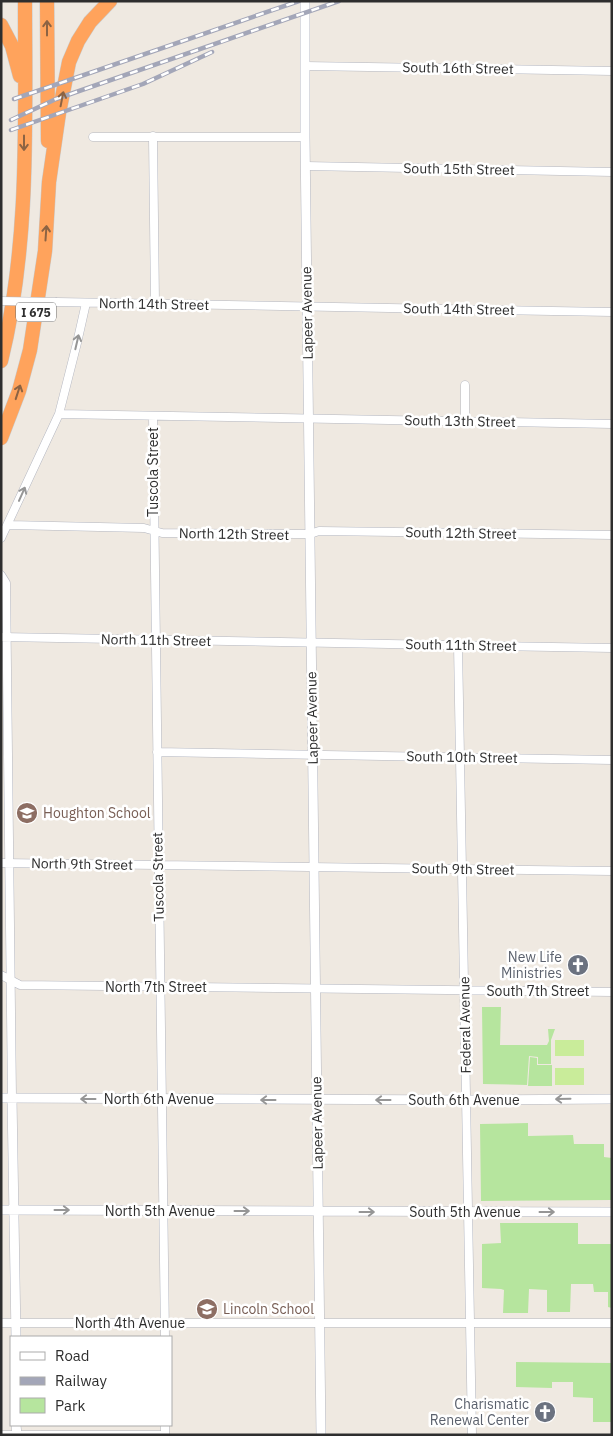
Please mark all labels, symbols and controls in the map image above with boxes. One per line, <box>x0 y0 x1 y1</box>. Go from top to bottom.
one-way arrow <box>42 20 52 36</box>
street label: South 16th Street <box>402 58 514 78</box>
one-way arrow <box>57 91 67 107</box>
one-way arrow <box>19 134 29 151</box>
street label: South 15th Street <box>403 159 515 179</box>
one-way arrow <box>41 225 50 241</box>
street label: Lapeer Avenue <box>297 266 317 360</box>
street label: North 14th Street <box>99 294 209 314</box>
street label: South 14th Street <box>403 299 515 319</box>
road number: I 675 <box>16 302 56 322</box>
one-way arrow <box>73 335 83 351</box>
one-way arrow <box>14 385 23 401</box>
street label: South 13th Street <box>404 411 516 431</box>
street label: Tuscola Street <box>144 427 162 517</box>
one-way arrow <box>18 487 28 502</box>
street label: South 12th Street <box>405 523 517 543</box>
street label: North 12th Street <box>179 524 289 544</box>
street label: North 11th Street <box>101 630 211 650</box>
street label: South 11th Street <box>405 635 517 655</box>
street label: Lapeer Avenue <box>302 671 322 765</box>
street label: South 10th Street <box>406 747 518 767</box>
school or university icon: Houghton School <box>15 801 39 825</box>
place label: Houghton School <box>43 804 151 822</box>
street label: Tuscola Street <box>148 832 168 922</box>
street label: North 9th Street <box>31 854 133 874</box>
street label: South 9th Street <box>411 859 515 879</box>
place label: New Life Ministries <box>501 948 562 982</box>
church icon: New Life Ministries <box>566 953 590 977</box>
street label: Federal Avenue <box>455 976 475 1074</box>
street label: North 7th Street <box>105 978 207 996</box>
street label: South 7th Street <box>486 982 590 1000</box>
street label: Lapeer Avenue <box>307 1076 327 1170</box>
street label: North 6th Avenue <box>104 1090 215 1108</box>
street label: South 6th Avenue <box>408 1091 520 1109</box>
one-way arrow <box>80 1094 96 1104</box>
one-way arrow <box>555 1094 572 1104</box>
one-way arrow <box>260 1095 276 1105</box>
one-way arrow <box>375 1095 392 1105</box>
street label: North 5th Avenue <box>105 1202 216 1220</box>
street label: South 5th Avenue <box>409 1203 521 1221</box>
one-way arrow <box>54 1205 70 1215</box>
one-way arrow <box>234 1206 250 1216</box>
one-way arrow <box>358 1207 375 1217</box>
one-way arrow <box>538 1207 555 1217</box>
school or university icon: Lincoln School <box>195 1297 219 1321</box>
place label: Lincoln School <box>223 1300 314 1318</box>
street label: North 4th Avenue <box>75 1314 186 1332</box>
legend <box>10 1336 172 1426</box>
text: Road <box>55 1346 90 1365</box>
text: Railway <box>55 1371 108 1390</box>
place label: Charismatic Renewal Center <box>430 1395 529 1429</box>
text: Park <box>55 1396 85 1415</box>
church icon: Charismatic Renewal Center <box>533 1400 557 1424</box>

